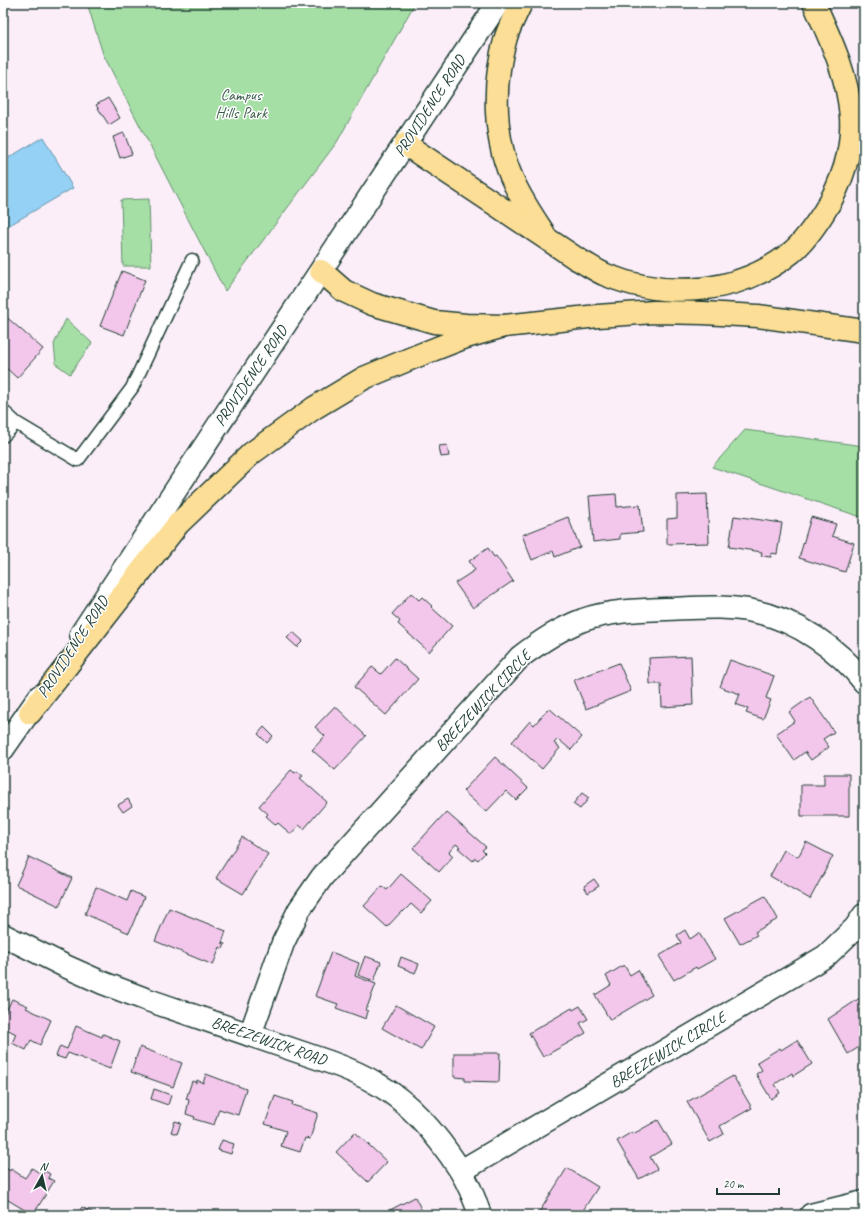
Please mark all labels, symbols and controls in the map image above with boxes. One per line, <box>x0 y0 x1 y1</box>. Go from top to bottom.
street label: PROVIDENCE ROAD <box>390 50 471 160</box>
park label: Campus Hills Park <box>215 85 268 123</box>
street label: PROVIDENCE ROAD <box>210 321 293 430</box>
street label: PROVIDENCE ROAD <box>33 591 114 701</box>
street label: BREEZEWICK CIRCLE <box>431 644 537 756</box>
street label: BREEZEWICK CIRCLE <box>606 1006 732 1093</box>
street label: BREEZEWICK ROAD <box>209 1012 331 1071</box>
north arrow <box>22 1156 62 1196</box>
text: N <box>39 1159 50 1174</box>
scale bar <box>717 1170 779 1196</box>
text: 20 m <box>723 1176 745 1192</box>

